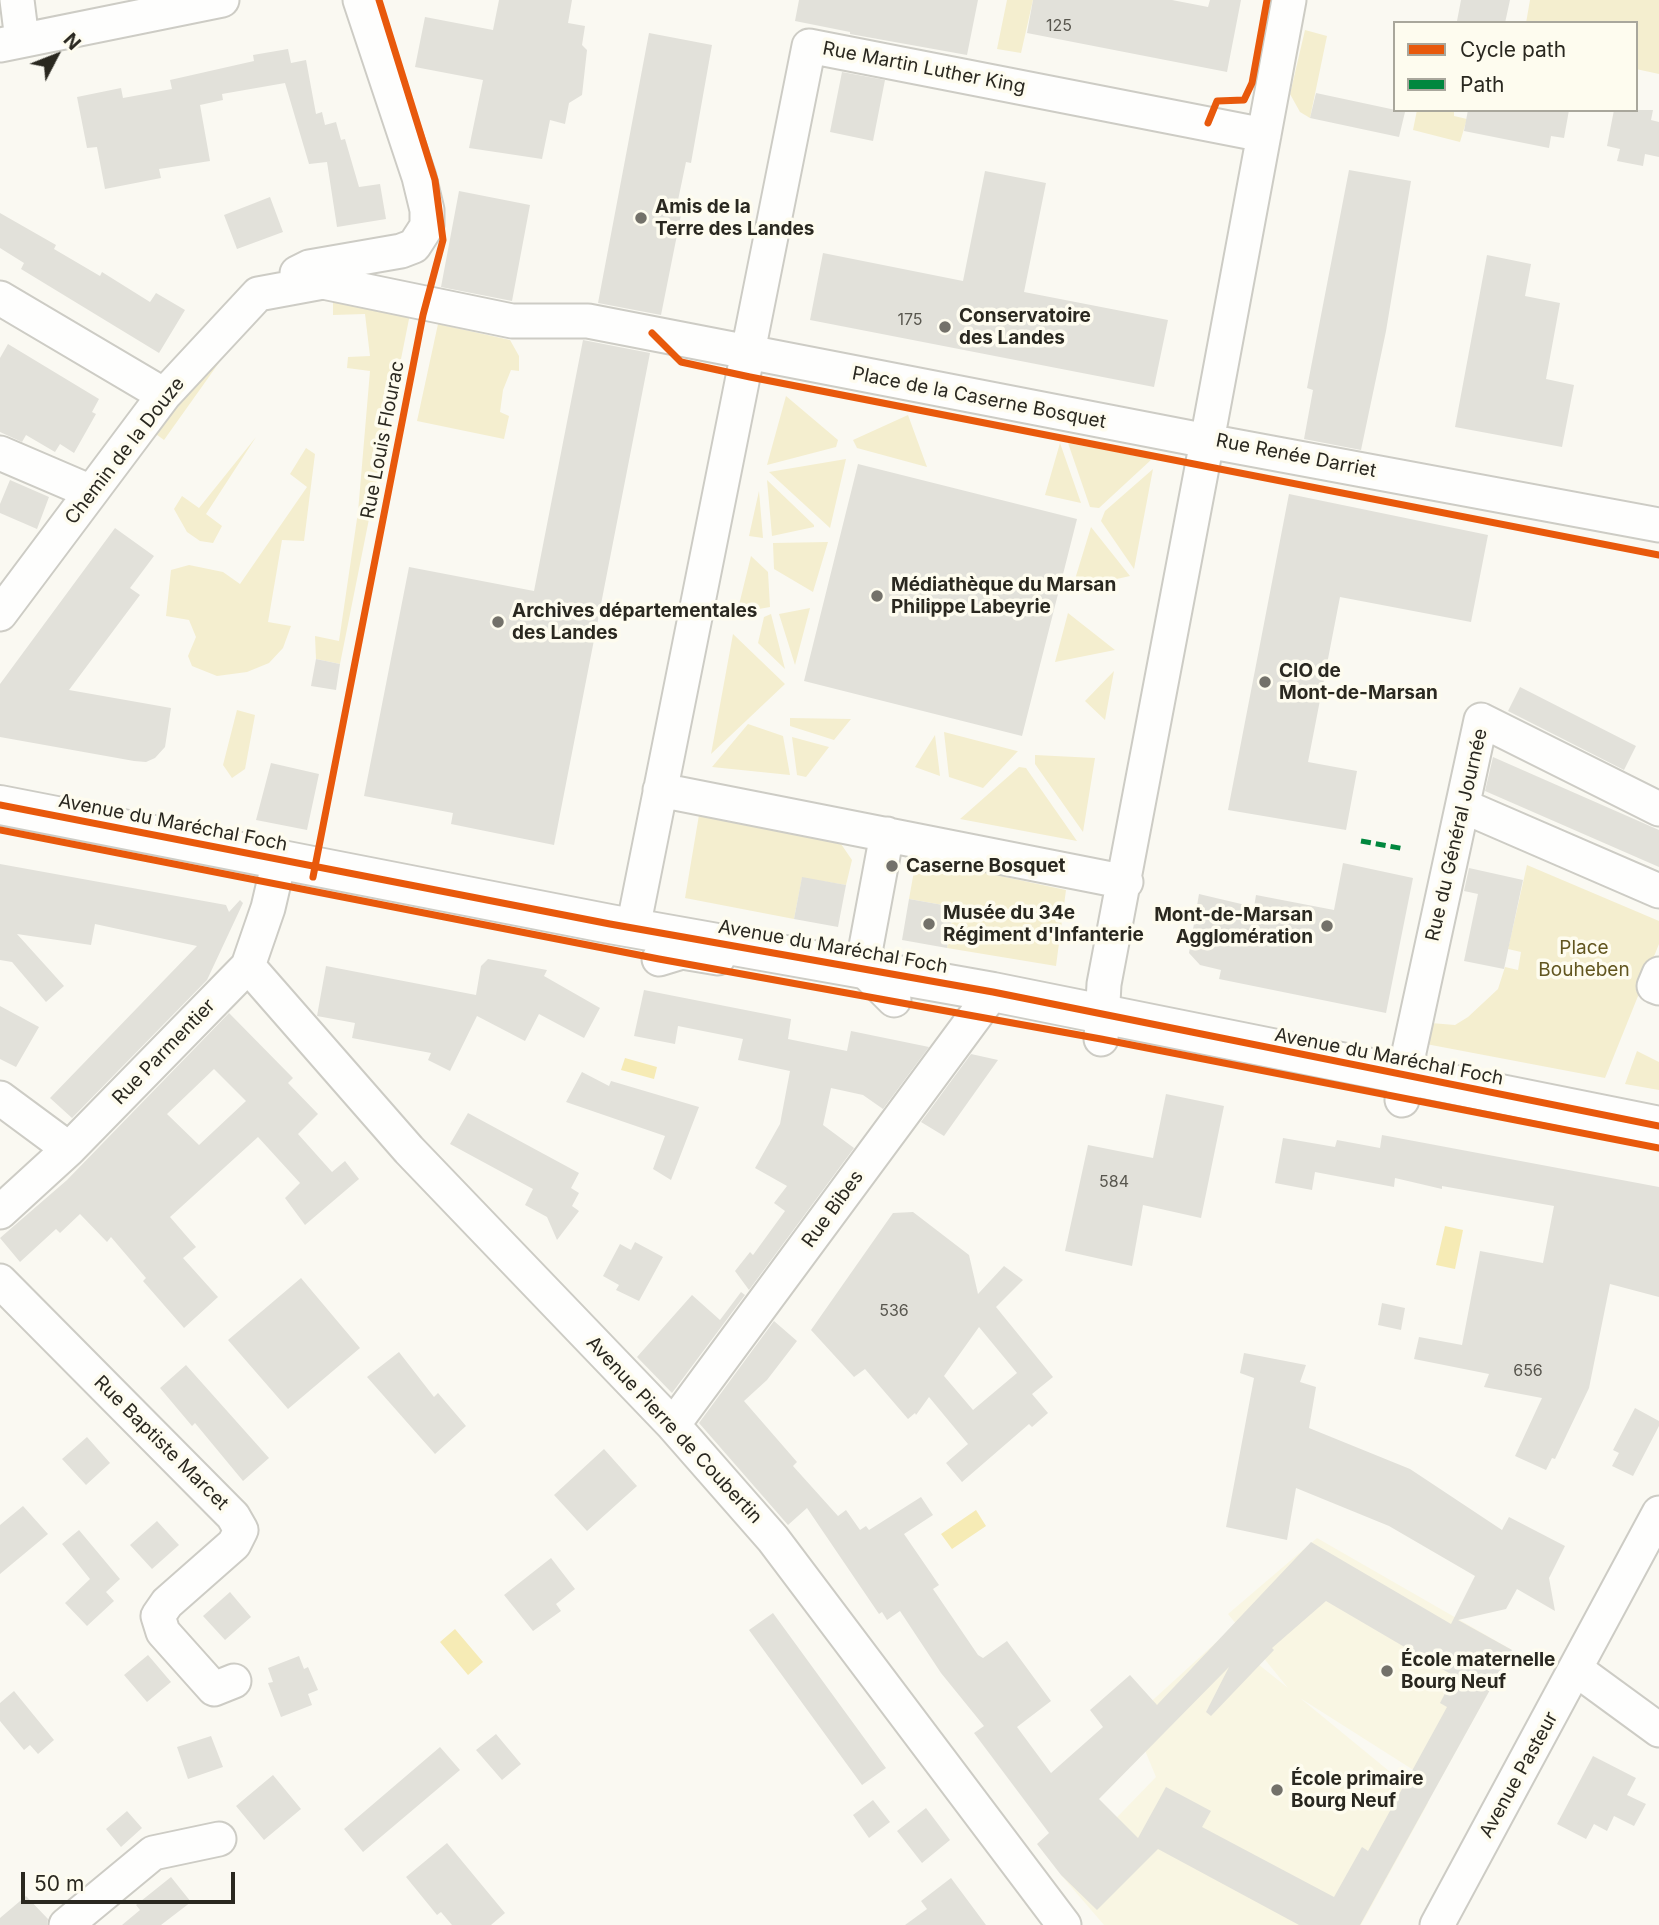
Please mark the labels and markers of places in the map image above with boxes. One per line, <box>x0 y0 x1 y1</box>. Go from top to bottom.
place label: Amis de la Terre des Landes <box>655 196 814 240</box>
marker: Amis de la Terre des Landes <box>633 210 649 226</box>
place label: Conservatoire des Landes <box>959 305 1091 349</box>
marker: Conservatoire des Landes <box>937 319 953 335</box>
place label: Médiathèque du Marsan Philippe Labeyrie <box>891 574 1116 618</box>
marker: Médiathèque du Marsan Philippe Labeyrie <box>869 588 885 604</box>
place label: Archives départementales des Landes <box>512 600 757 644</box>
marker: Archives départementales des Landes <box>490 614 506 630</box>
place label: CIO de Mont-de-Marsan <box>1279 660 1438 704</box>
marker: CIO de Mont-de-Marsan <box>1257 674 1273 690</box>
place label: Caserne Bosquet <box>906 855 1066 877</box>
marker: Caserne Bosquet <box>884 858 900 874</box>
place label: Musée du 34e Régiment d'Infanterie <box>943 902 1144 946</box>
place label: Mont-de-Marsan Agglomération <box>1154 904 1313 948</box>
marker: Musée du 34e Régiment d'Infanterie <box>921 916 937 932</box>
marker: Mont-de-Marsan Agglomération <box>1319 918 1335 934</box>
place label: École maternelle Bourg Neuf <box>1401 1649 1555 1693</box>
marker: École maternelle Bourg Neuf <box>1379 1663 1395 1679</box>
place label: École primaire Bourg Neuf <box>1291 1768 1423 1812</box>
marker: École primaire Bourg Neuf <box>1269 1782 1285 1798</box>

